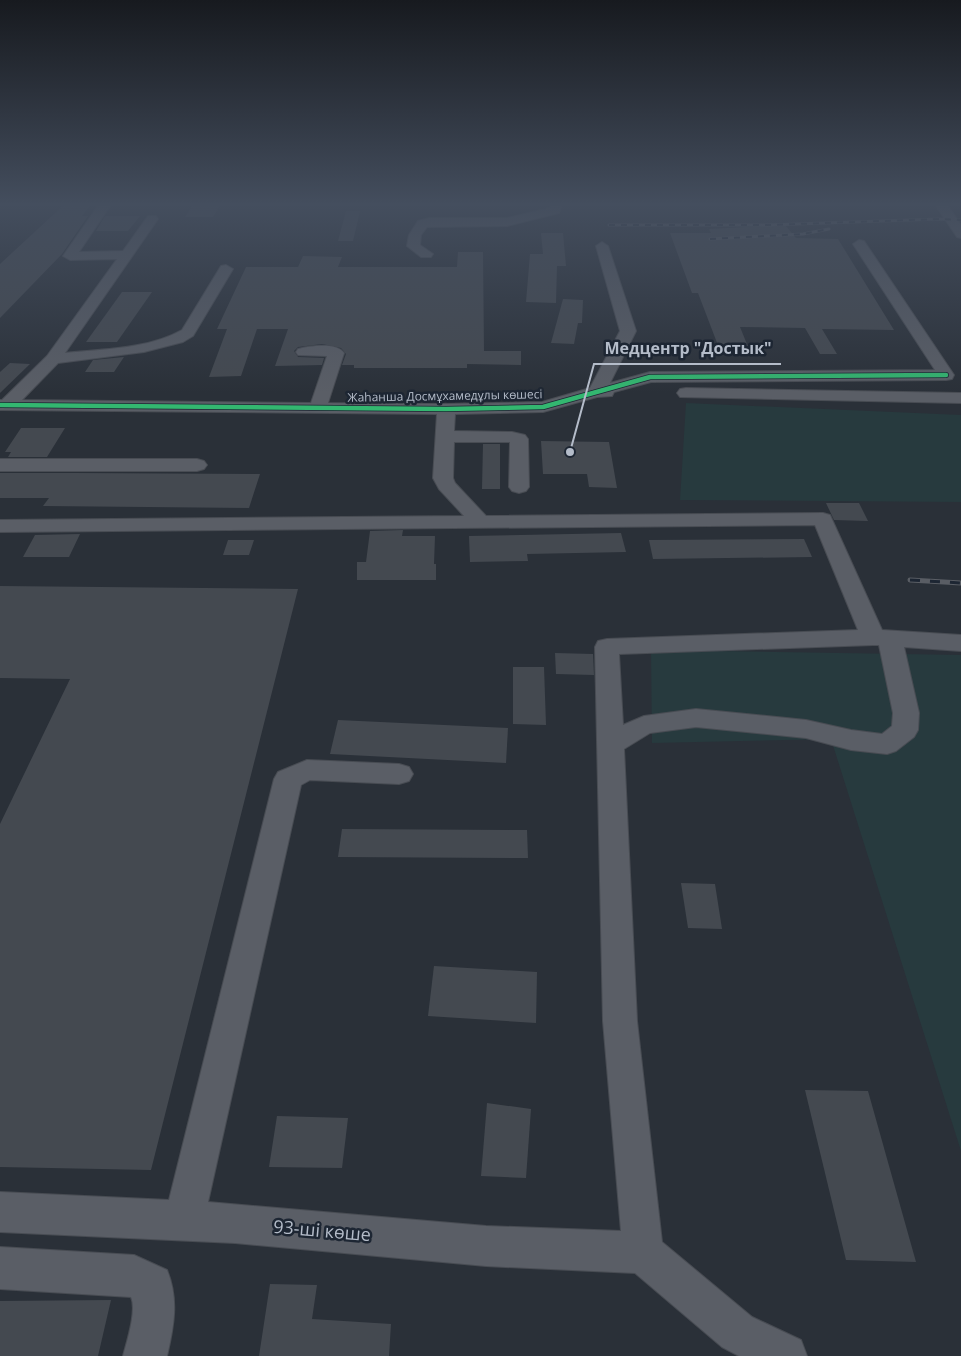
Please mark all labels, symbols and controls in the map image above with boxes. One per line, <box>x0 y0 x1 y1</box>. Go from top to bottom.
callout: Медцентр "Достык" <box>594 333 781 364</box>
text: Медцентр "Достык" <box>604 337 772 359</box>
street label: Жаһанша Досмұхамедұлы көшесі <box>347 385 543 406</box>
street label: 93-ші көше <box>272 1214 372 1246</box>

